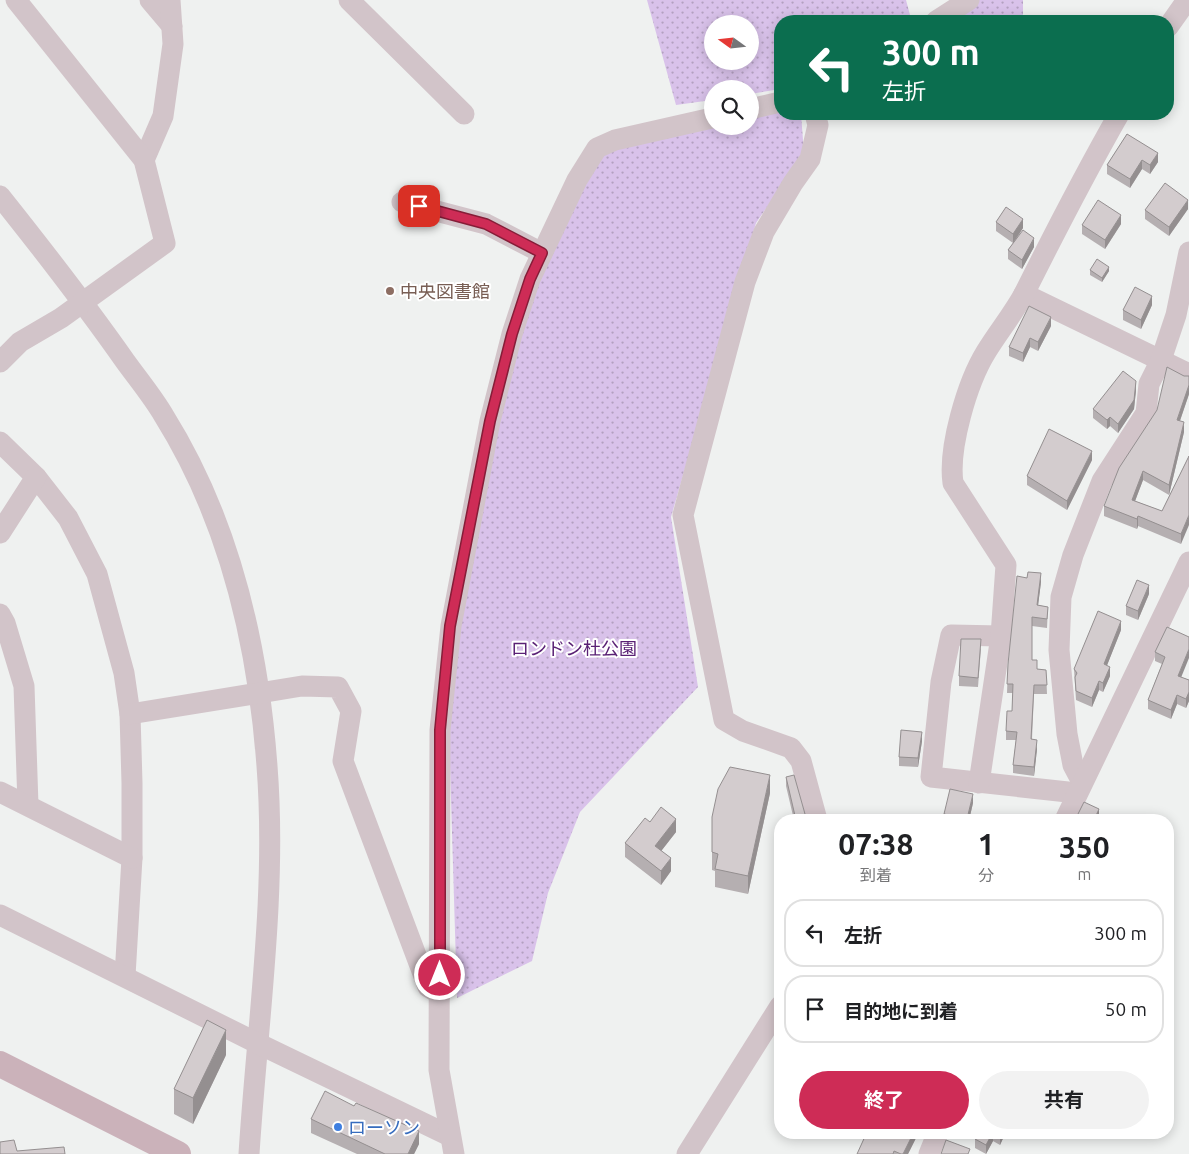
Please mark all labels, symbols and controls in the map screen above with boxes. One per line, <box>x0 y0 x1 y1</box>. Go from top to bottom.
north arrow <box>704 15 759 70</box>
map controls <box>704 15 759 135</box>
text: 300 m <box>882 32 980 72</box>
icon: left <box>799 35 864 100</box>
text: 左折 <box>882 78 926 103</box>
button: search <box>704 80 759 135</box>
pin <box>398 185 440 227</box>
icon: arrive <box>405 192 433 220</box>
place label: 中央図書館 <box>400 281 490 301</box>
marker: 中央図書館 <box>384 285 396 297</box>
park label: ロンドン杜公園 <box>511 638 637 658</box>
text: 07:38 <box>838 827 913 861</box>
text: 1 <box>978 827 995 861</box>
text: 350 <box>1059 830 1110 864</box>
text: m <box>1077 865 1091 883</box>
text: 到着 <box>860 866 892 884</box>
text: 分 <box>978 866 994 884</box>
icon: left <box>801 919 829 947</box>
text: 300 m <box>1094 922 1147 944</box>
text: 左折 <box>844 924 882 946</box>
position arrow <box>413 948 465 1000</box>
icon: arrive <box>801 995 829 1023</box>
text: 50 m <box>1105 998 1147 1020</box>
text: 目的地に到着 <box>844 1000 958 1022</box>
button: 終了 <box>799 1071 969 1129</box>
button: 共有 <box>979 1071 1149 1129</box>
place label: ローソン <box>348 1117 420 1137</box>
marker: ローソン <box>332 1121 344 1133</box>

